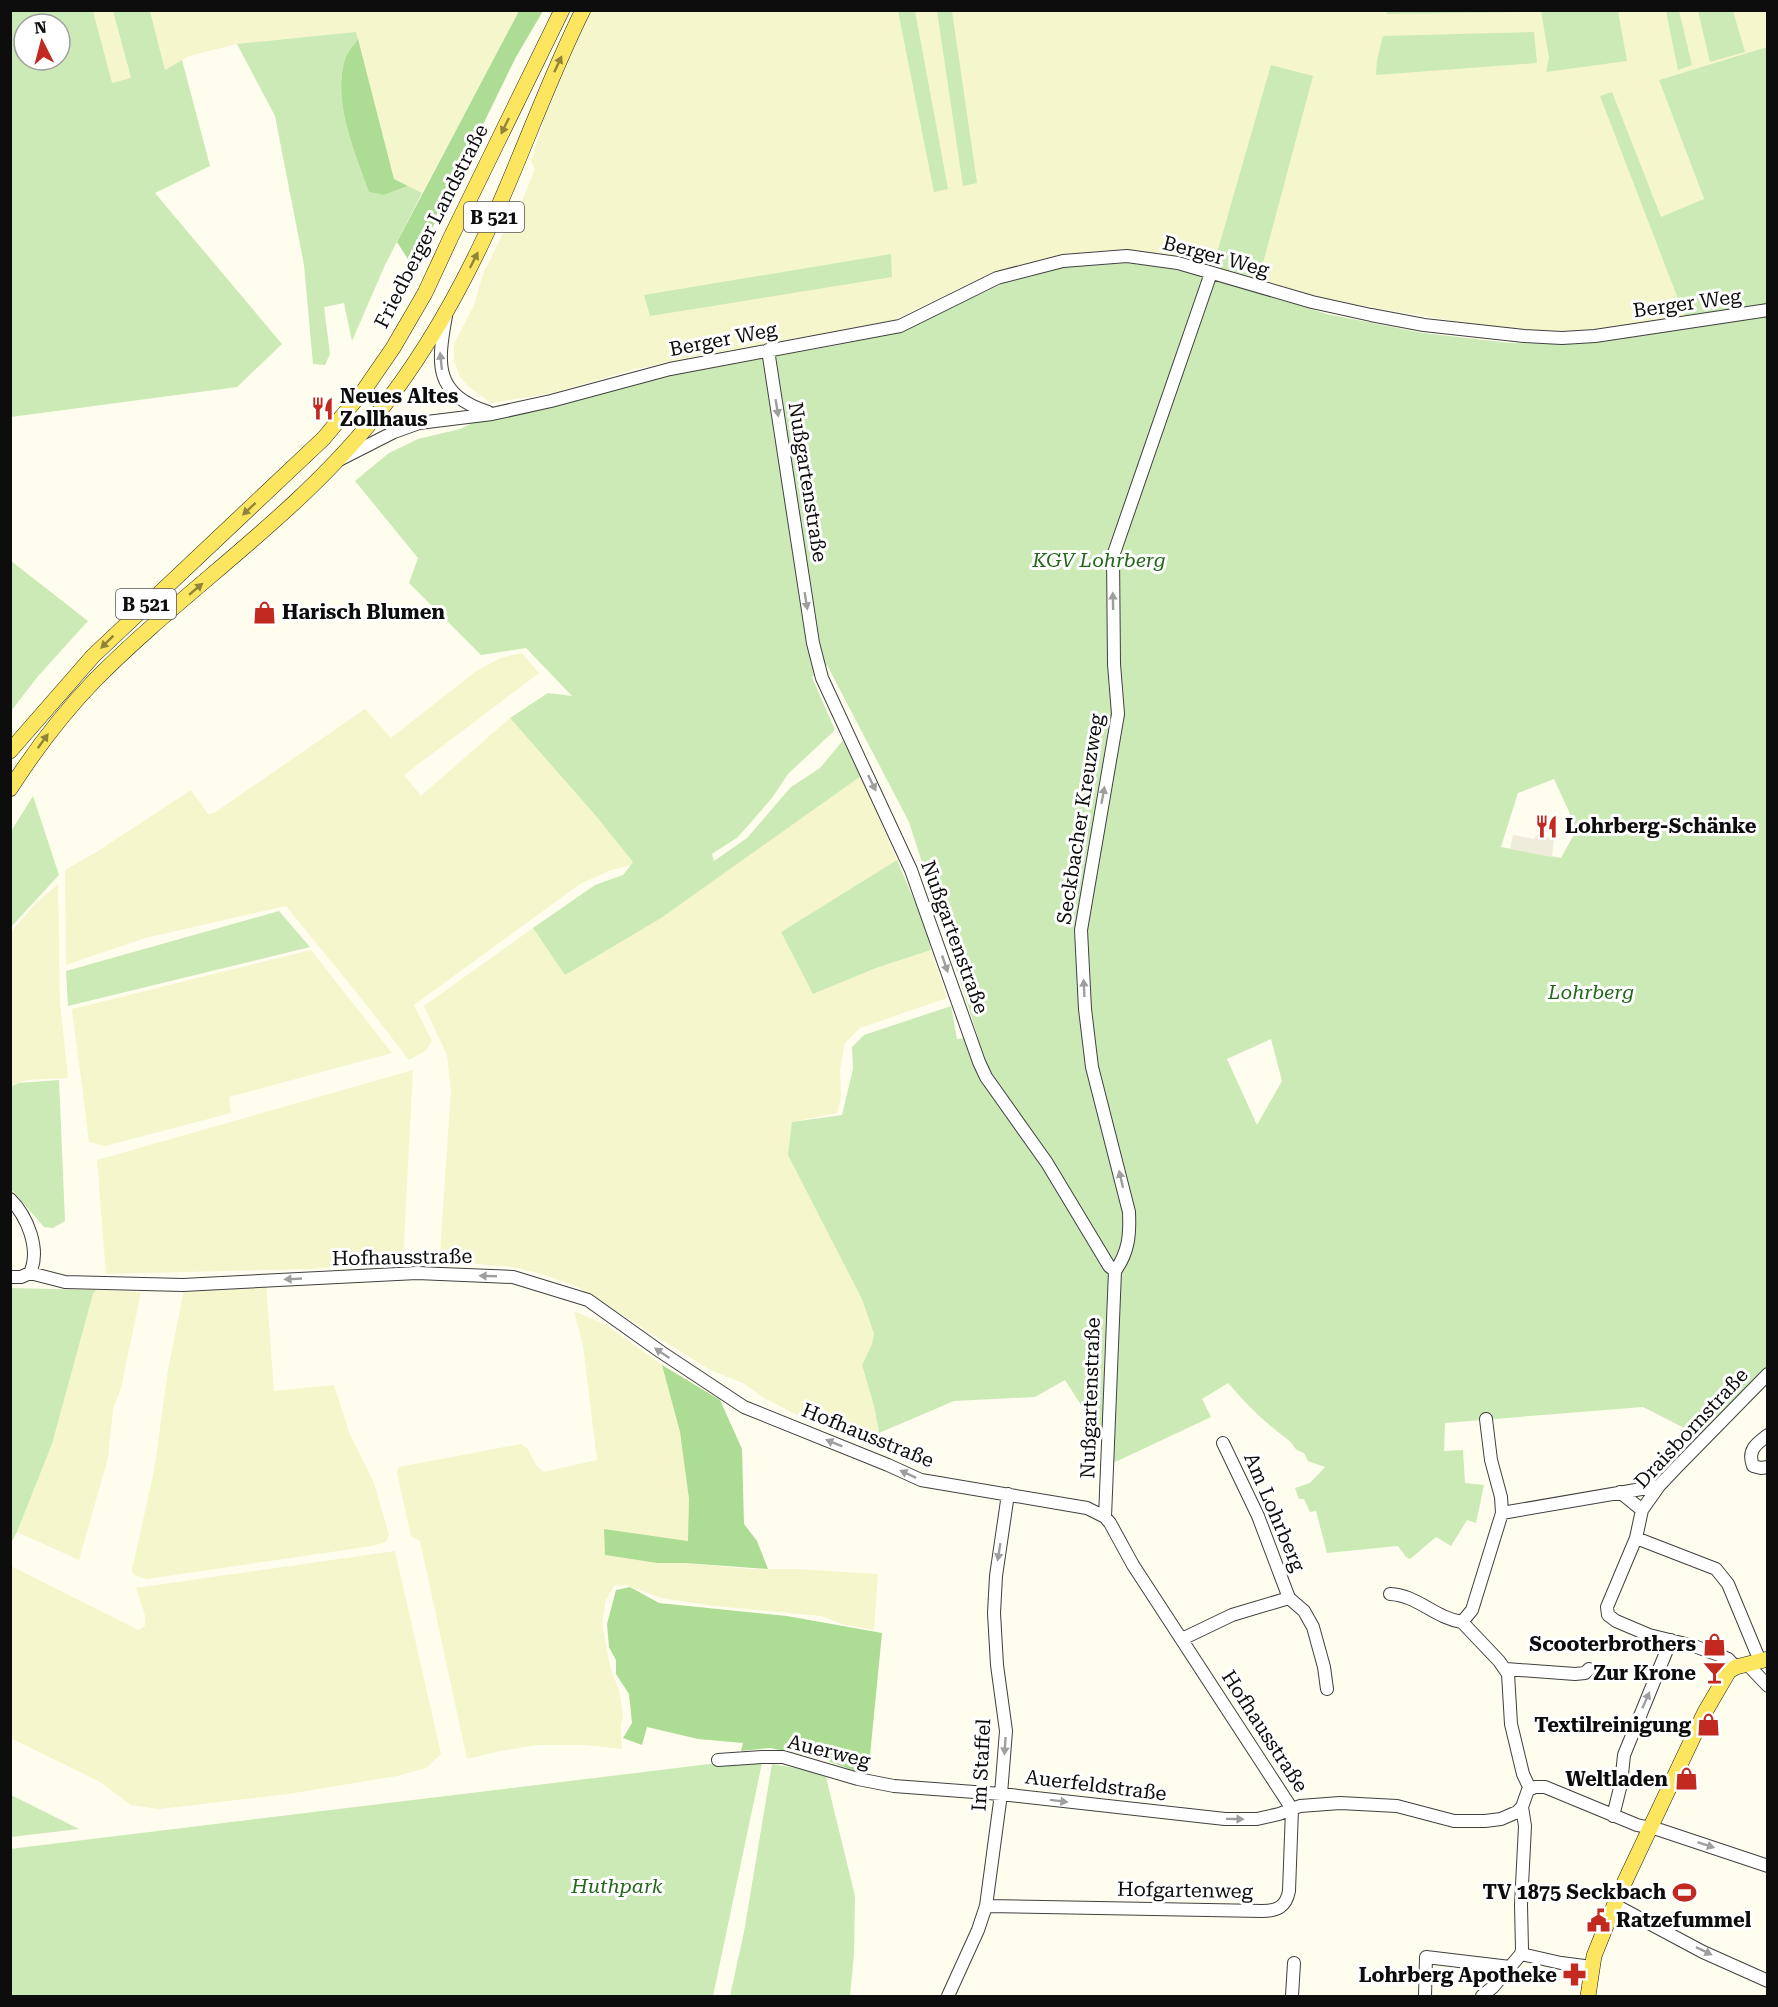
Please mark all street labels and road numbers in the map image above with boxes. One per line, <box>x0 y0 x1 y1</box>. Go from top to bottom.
street label: Friedberger Landstraße <box>369 120 493 332</box>
road number: B 521 <box>464 202 524 232</box>
street label: Berger Weg <box>1160 230 1272 282</box>
street label: Berger Weg <box>1631 283 1743 322</box>
street label: Berger Weg <box>667 317 780 361</box>
street label: Nußgartenstraße <box>784 400 832 564</box>
road number: B 521 <box>116 589 176 619</box>
street label: Seckbacher Kreuzweg <box>1051 711 1109 926</box>
street label: Nußgartenstraße <box>916 857 994 1017</box>
street label: Hofhausstraße <box>332 1244 472 1270</box>
street label: Nußgartenstraße <box>1075 1317 1105 1479</box>
street label: Draisbornstraße <box>1629 1363 1753 1493</box>
street label: Hofhausstraße <box>798 1398 938 1472</box>
street label: Am Lohrberg <box>1239 1449 1311 1575</box>
street label: Hofhausstraße <box>1217 1666 1313 1796</box>
street label: Im Staffel <box>967 1718 995 1812</box>
street label: Auerweg <box>785 1729 873 1773</box>
street label: Auerfeldstraße <box>1024 1764 1168 1806</box>
street label: Hofgartenweg <box>1117 1877 1254 1903</box>

